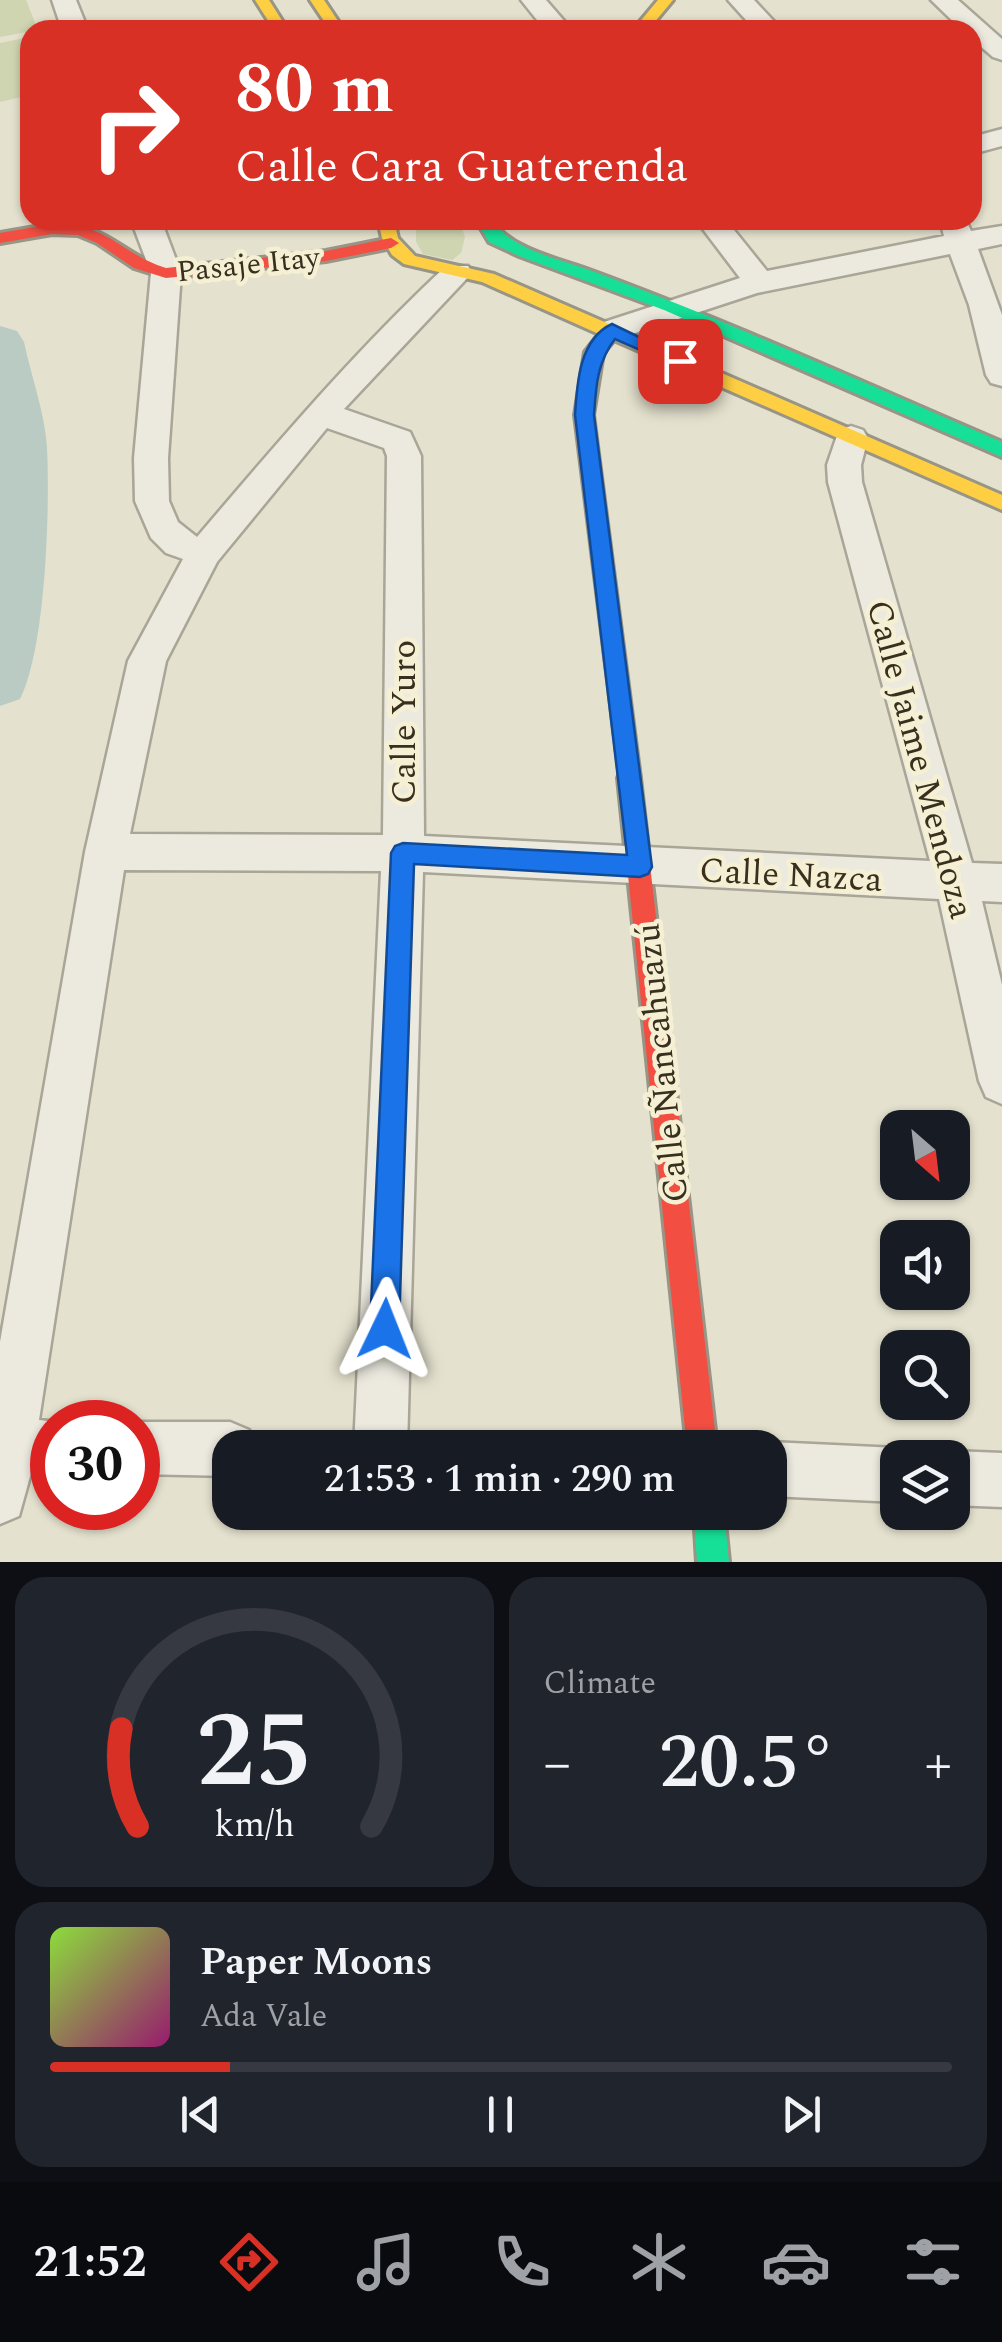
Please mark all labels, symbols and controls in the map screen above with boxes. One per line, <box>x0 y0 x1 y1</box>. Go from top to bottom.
text: 80 m <box>235 37 394 143</box>
icon: right <box>70 60 200 190</box>
text: Calle Cara Guaterenda <box>235 133 688 202</box>
street label: Pasaje Itay <box>174 234 323 295</box>
pin <box>638 319 723 404</box>
icon: arrive <box>653 334 708 389</box>
street label: Calle Jaime Mendoza <box>851 594 988 925</box>
street label: Calle Yuro <box>378 640 431 804</box>
street label: Calle Nazca <box>698 844 884 907</box>
street label: Calle Ñancahuazú <box>621 920 704 1205</box>
north arrow <box>880 1110 970 1200</box>
map controls <box>880 1110 970 1530</box>
button: sound <box>880 1220 970 1310</box>
position arrow <box>333 1277 437 1381</box>
button: search <box>880 1330 970 1420</box>
speed limit sign: 30 <box>30 1400 160 1530</box>
button: layers <box>880 1440 970 1530</box>
text: 21:53 · 1 min · 290 m <box>324 1451 675 1509</box>
text: Climate <box>544 1659 656 1708</box>
text: 25 <box>196 1674 313 1832</box>
text: 20.5° <box>659 1707 837 1821</box>
text: − <box>544 1723 571 1806</box>
text: + <box>924 1723 952 1806</box>
text: km/h <box>214 1798 294 1853</box>
text: Paper Moons <box>200 1934 432 1992</box>
text: Ada Vale <box>200 1992 327 2041</box>
icon: previous <box>173 2087 228 2142</box>
icon: pause <box>473 2087 528 2142</box>
icon: next <box>774 2087 829 2142</box>
icon: directions <box>214 2227 284 2297</box>
icon: music <box>351 2227 421 2297</box>
icon: phone <box>487 2227 557 2297</box>
icon: climate <box>624 2227 694 2297</box>
icon: car <box>761 2227 831 2297</box>
icon: filters <box>898 2227 968 2297</box>
text: 21:52 <box>33 2228 147 2297</box>

